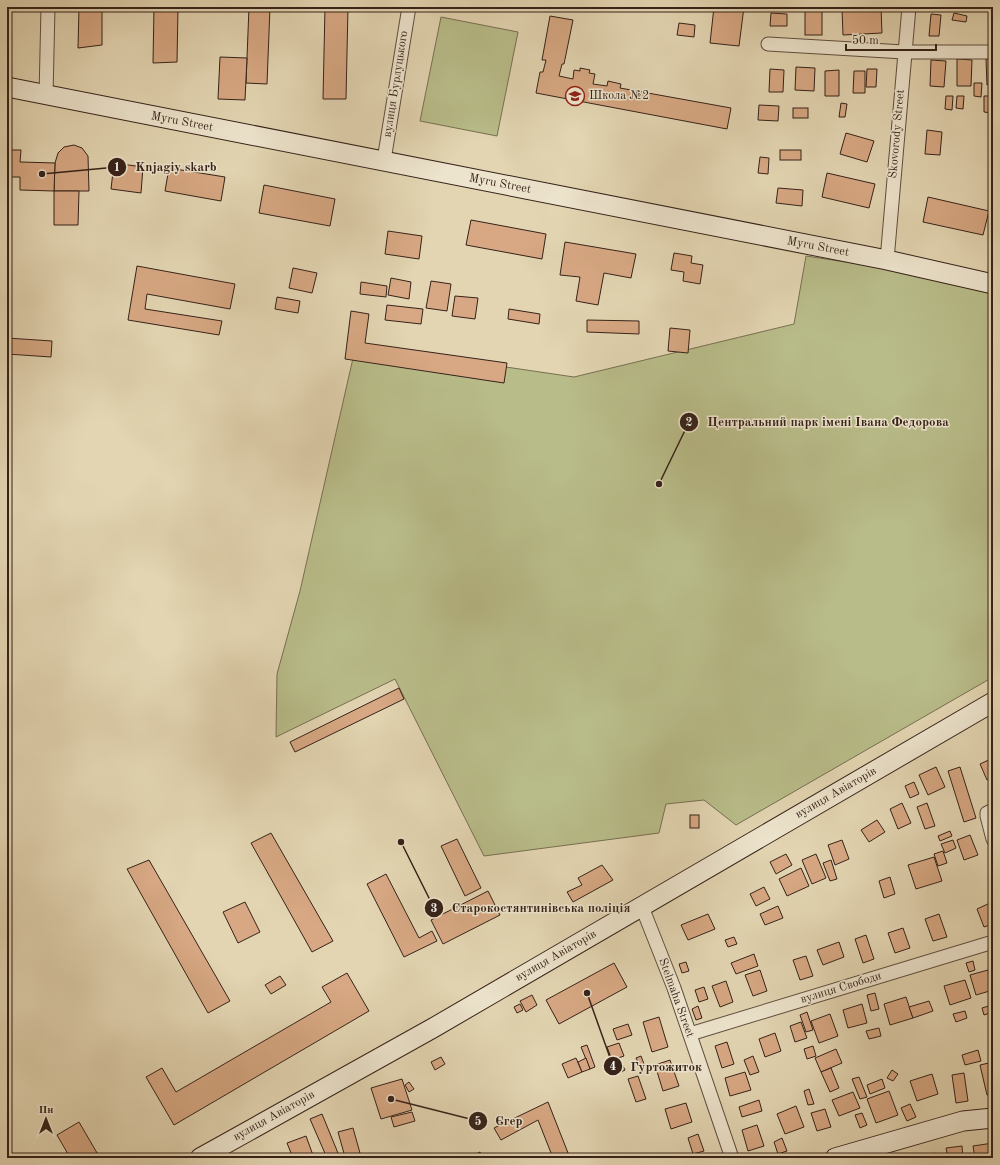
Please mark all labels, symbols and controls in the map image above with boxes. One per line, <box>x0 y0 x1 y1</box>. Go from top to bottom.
scale bar <box>846 26 936 52</box>
street label: вулиця Бурлуцького <box>382 30 410 138</box>
text: 50 m <box>852 34 879 47</box>
school or university icon: Школа №2 <box>564 85 586 107</box>
street label: Skovorody Street <box>887 89 907 179</box>
place label: Школа №2 <box>589 90 649 102</box>
street label: Myru Street <box>150 110 214 134</box>
callout: Knjagiy skarb <box>107 154 224 179</box>
text: Knjagiy skarb <box>135 161 217 174</box>
text: 1 <box>114 162 120 174</box>
street label: Myru Street <box>468 172 532 196</box>
street label: Myru Street <box>786 235 850 259</box>
callout: Центральний парк імені Івана Федорова <box>679 409 957 434</box>
text: Центральний парк імені Івана Федорова <box>707 416 949 429</box>
text: 2 <box>686 417 693 429</box>
street label: вулиця Авіаторів <box>793 764 879 821</box>
callout: Старокостянтинівська поліція <box>424 895 639 920</box>
text: Старокостянтинівська поліція <box>452 902 630 915</box>
text: 3 <box>431 903 438 915</box>
street label: вулиця Авіаторів <box>513 927 599 984</box>
street label: Stelmaha Street <box>656 957 696 1039</box>
street label: вулиця Свободи <box>799 970 883 1006</box>
callout: Гуртожиток <box>603 1054 710 1079</box>
text: 4 <box>610 1061 617 1073</box>
text: Гуртожиток <box>630 1061 702 1074</box>
street label: вулиця Авіаторів <box>231 1088 317 1143</box>
north arrow <box>26 1099 66 1139</box>
text: Пн <box>38 1105 54 1116</box>
callout: Єгер <box>468 1108 531 1133</box>
text: 5 <box>475 1115 482 1128</box>
text: Єгер <box>495 1115 523 1128</box>

